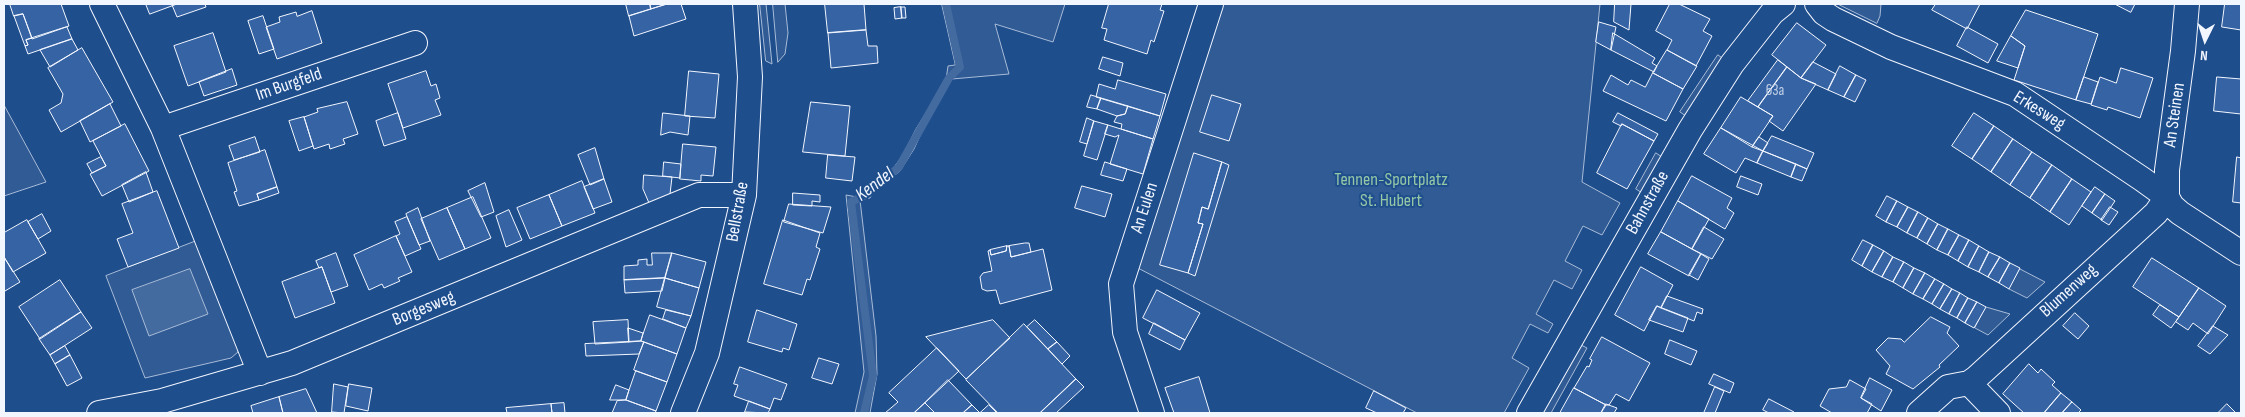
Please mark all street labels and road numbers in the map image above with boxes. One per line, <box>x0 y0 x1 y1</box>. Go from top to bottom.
street label: Im Burgfeld <box>253 64 325 106</box>
street label: An Steinen <box>2160 81 2190 149</box>
street label: Erkesweg <box>2009 87 2069 135</box>
street label: Bahnstraße <box>1622 168 1674 238</box>
street label: Bellstraße <box>722 180 754 244</box>
street label: An Eulen <box>1127 180 1163 236</box>
street label: Blumenweg <box>2036 260 2102 322</box>
street label: Borgesweg <box>390 287 458 331</box>

